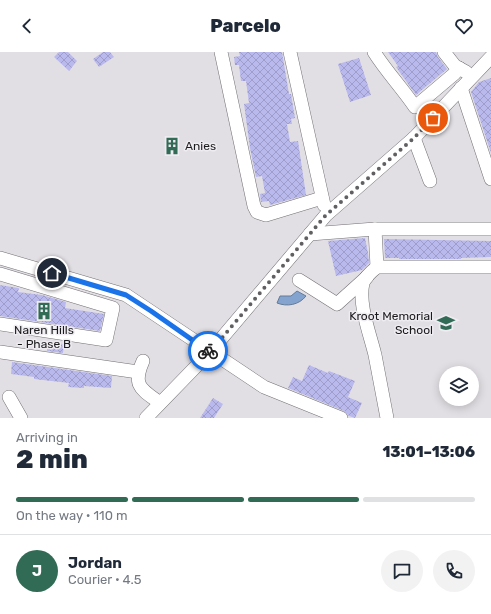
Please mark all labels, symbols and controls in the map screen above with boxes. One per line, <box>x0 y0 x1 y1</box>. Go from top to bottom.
icon: back <box>16 15 38 37</box>
text: Parcelo <box>210 15 281 37</box>
icon: heart <box>453 15 475 37</box>
pin <box>416 101 450 135</box>
icon: bag <box>422 107 444 129</box>
building icon: Anies <box>162 136 182 156</box>
place label: Anies <box>185 139 216 153</box>
pin <box>35 256 69 290</box>
icon: home <box>41 262 63 284</box>
building icon: Naren Hills - Phase B <box>34 301 54 321</box>
place label: Kroot Memorial School <box>349 309 433 337</box>
school or university icon: Kroot Memorial School <box>436 313 456 333</box>
place label: Naren Hills - Phase B <box>14 323 74 351</box>
courier <box>188 331 228 371</box>
icon: bike <box>197 340 219 362</box>
map controls <box>439 366 479 406</box>
button: layers <box>439 366 479 406</box>
text: Arriving in <box>16 430 78 445</box>
text: 13:01–13:06 <box>382 443 475 461</box>
text: 2 min <box>16 444 88 475</box>
text: On the way · 110 m <box>16 508 128 523</box>
button: chat <box>381 550 423 592</box>
button: phone <box>433 550 475 592</box>
text: Jordan <box>68 554 122 572</box>
text: J <box>32 562 42 580</box>
text: Courier · 4.5 <box>68 572 142 587</box>

